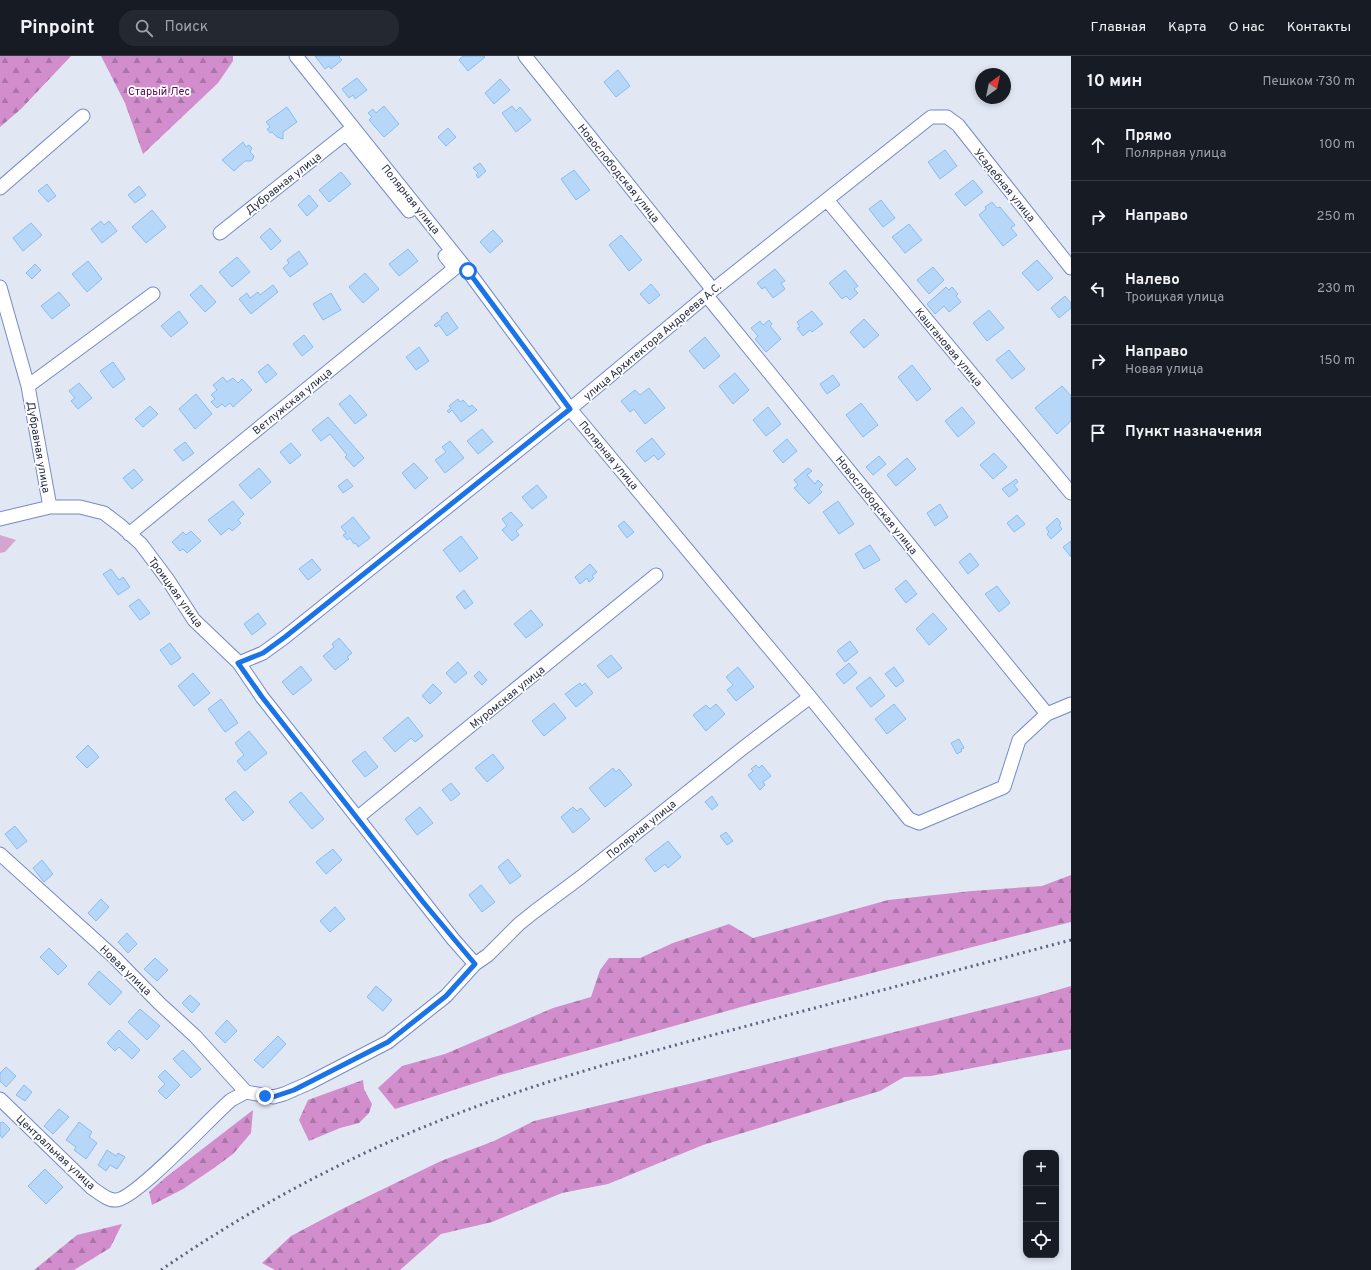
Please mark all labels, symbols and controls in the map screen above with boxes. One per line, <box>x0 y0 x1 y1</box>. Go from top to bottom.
search box <box>119 10 399 46</box>
text: Pinpoint <box>20 16 95 40</box>
icon: search <box>133 17 155 39</box>
text: Поиск <box>165 18 208 37</box>
text: Главная <box>1091 19 1146 36</box>
text: Карта <box>1168 19 1206 36</box>
text: О нас <box>1228 19 1265 36</box>
text: Контакты <box>1287 19 1351 36</box>
north arrow <box>975 68 1011 104</box>
text: 10 мин <box>1087 71 1142 93</box>
text: Пешком · 730 m <box>1263 74 1355 90</box>
park label: Старый Лес <box>128 85 190 99</box>
street label: Новослободская улица <box>574 122 662 226</box>
text: Прямо <box>1125 127 1172 146</box>
icon: ahead <box>1087 134 1109 156</box>
text: 100 m <box>1319 137 1355 153</box>
street label: Усадебная улица <box>970 146 1038 225</box>
text: Полярная улица <box>1125 146 1226 162</box>
street label: Дубравная улица <box>243 150 325 218</box>
street label: Полярная улица <box>378 162 443 238</box>
icon: right <box>1087 206 1109 228</box>
text: Направо <box>1125 207 1188 226</box>
text: 250 m <box>1317 209 1355 225</box>
route start <box>459 262 477 280</box>
text: Налево <box>1125 271 1180 290</box>
icon: left <box>1087 278 1109 300</box>
street label: улица Архитектора Андреева А.С. <box>581 280 724 404</box>
text: 230 m <box>1317 281 1355 297</box>
text: Троицкая улица <box>1125 290 1224 306</box>
street label: Каштановая улица <box>911 306 985 390</box>
text: Направо <box>1125 343 1188 362</box>
icon: right <box>1087 350 1109 372</box>
text: 150 m <box>1320 353 1355 369</box>
text: Новая улица <box>1125 362 1203 378</box>
street label: Ветлужская улица <box>250 365 335 438</box>
street label: Дубравная улица <box>23 400 53 494</box>
street label: Полярная улица <box>575 418 641 493</box>
icon: arrive <box>1087 422 1109 444</box>
text: Пункт назначения <box>1125 423 1262 442</box>
street label: Новослободская улица <box>832 454 920 558</box>
street label: Троицкая улица <box>145 555 206 631</box>
street label: Муромская улица <box>467 663 548 732</box>
street label: Полярная улица <box>604 797 680 862</box>
street label: Новая улица <box>97 943 154 999</box>
route end <box>256 1087 274 1105</box>
street label: Центральная улица <box>13 1112 98 1193</box>
map controls <box>1023 1150 1059 1258</box>
button: + <box>1023 1150 1059 1186</box>
button: − <box>1023 1186 1059 1222</box>
button: locate <box>1023 1222 1059 1258</box>

